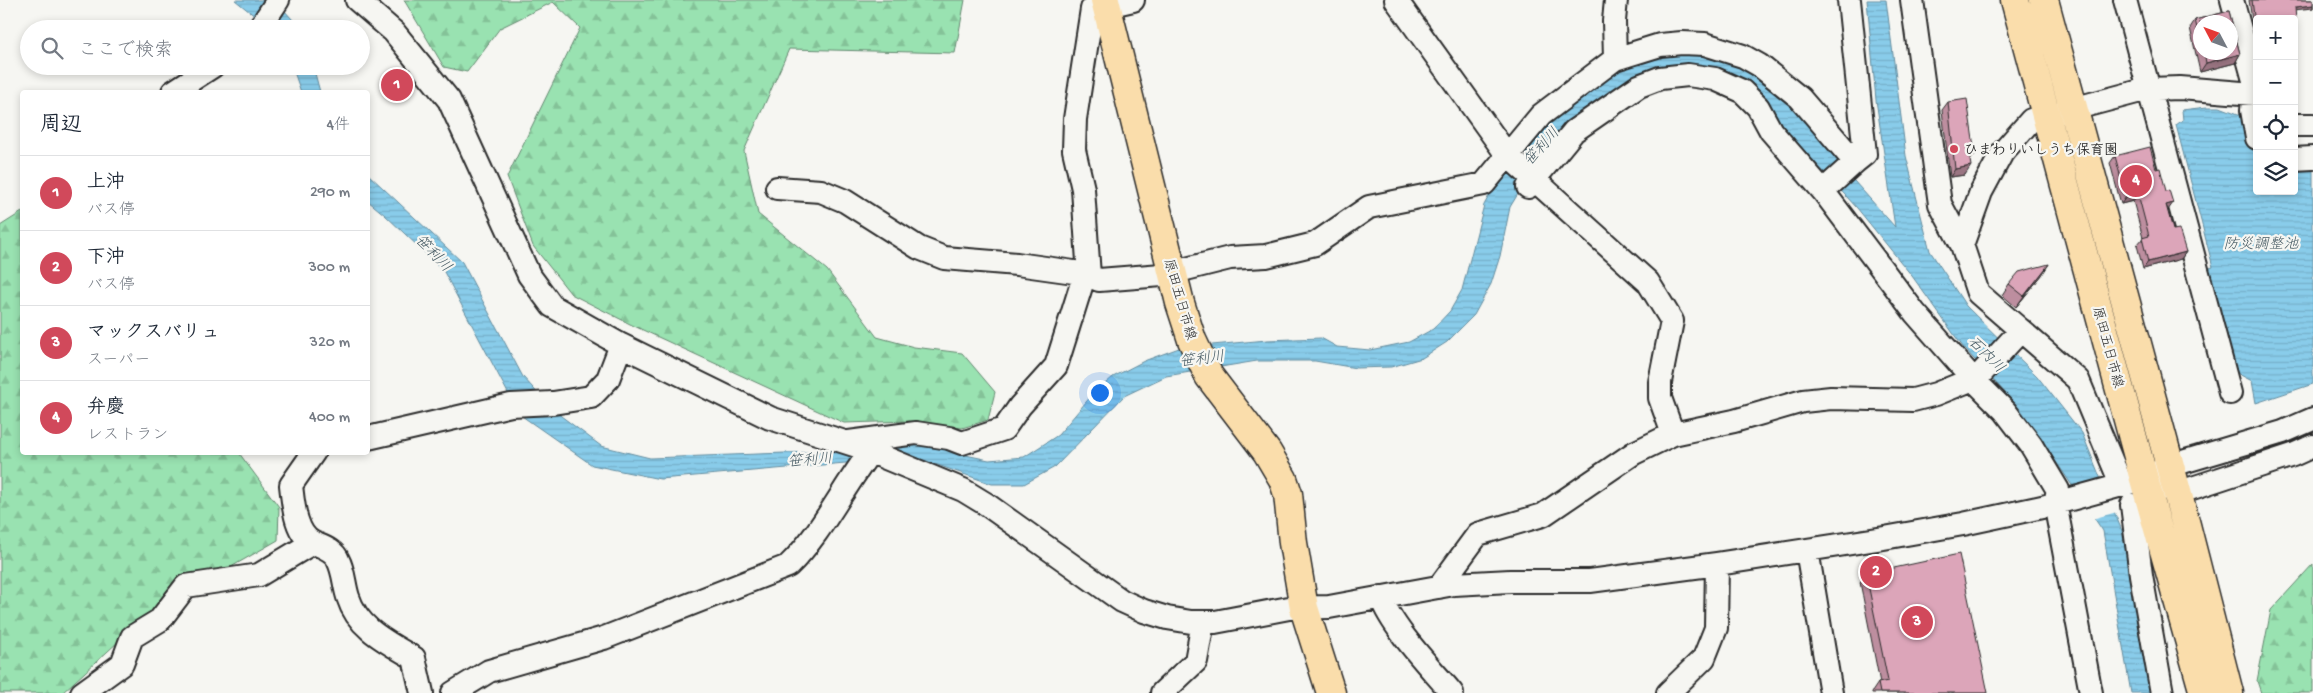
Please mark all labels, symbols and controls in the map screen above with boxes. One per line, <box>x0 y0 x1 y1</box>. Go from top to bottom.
north arrow <box>2193 15 2238 60</box>
map controls <box>2253 15 2298 195</box>
button: + <box>2253 15 2298 60</box>
search box <box>20 20 370 75</box>
icon: search <box>38 34 66 62</box>
text: ここで検索 <box>78 40 173 63</box>
button: − <box>2253 60 2298 105</box>
pin: 1 <box>381 66 413 104</box>
button: locate <box>2253 105 2298 150</box>
text: 周辺 <box>40 114 82 139</box>
text: 4件 <box>326 117 350 136</box>
water label: 笹利川 <box>1520 124 1564 170</box>
place label: ひまわりいしうち保育園 <box>1964 142 2118 160</box>
marker: ひまわりいしうち保育園 <box>1948 143 1960 155</box>
button: layers <box>2253 150 2298 195</box>
pin: 4 <box>2120 162 2152 200</box>
text: 上沖 <box>87 172 125 195</box>
text: 1 <box>53 184 59 203</box>
text: 290 m <box>310 184 350 203</box>
text: バス停 <box>87 202 135 221</box>
water label: 笹利川 <box>410 231 455 277</box>
water label: 防災調整池 <box>2223 236 2299 254</box>
text: 下沖 <box>87 247 125 270</box>
street label: 原田五日市線 <box>1159 257 1198 342</box>
text: 2 <box>52 259 60 278</box>
text: 300 m <box>308 259 350 278</box>
text: バス停 <box>87 277 135 296</box>
street label: 原田五日市線 <box>2088 305 2126 390</box>
text: マックスバリュ <box>87 322 220 345</box>
water label: 石内川 <box>1963 333 2008 378</box>
text: 3 <box>52 334 60 353</box>
text: 320 m <box>310 334 350 353</box>
water label: 笹利川 <box>1179 347 1226 372</box>
text: スーパー <box>87 352 150 371</box>
your location <box>1087 380 1113 406</box>
text: 弁慶 <box>87 397 125 420</box>
text: 4 <box>52 409 60 428</box>
text: 400 m <box>309 409 350 428</box>
text: レストラン <box>87 427 168 446</box>
water label: 笹利川 <box>787 449 833 472</box>
pin: 2 <box>1860 553 1892 591</box>
pin: 3 <box>1901 603 1933 641</box>

